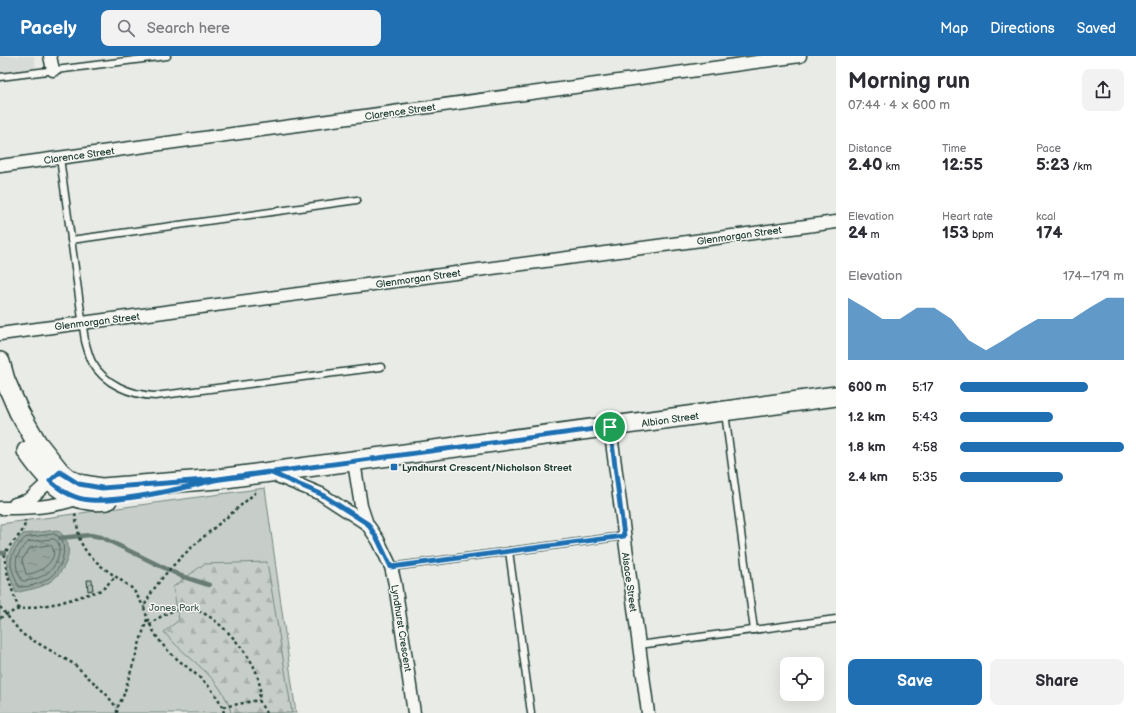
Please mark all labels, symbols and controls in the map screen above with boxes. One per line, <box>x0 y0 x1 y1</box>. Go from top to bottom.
search box <box>101 10 381 46</box>
text: Pacely <box>20 17 77 40</box>
icon: search <box>115 17 137 39</box>
text: Search here <box>147 19 230 38</box>
text: Map <box>940 20 968 37</box>
text: Directions <box>990 20 1055 37</box>
text: Saved <box>1077 20 1116 37</box>
text: Morning run <box>848 68 970 95</box>
button: share <box>1082 69 1124 111</box>
text: 07:44 · 4 × 600 m <box>848 97 950 113</box>
street label: Clarence Street <box>364 101 436 123</box>
text: Distance <box>848 142 892 155</box>
text: Time <box>942 142 966 155</box>
text: Pace <box>1036 142 1061 155</box>
street label: Clarence Street <box>43 145 115 167</box>
text: 2.40 <box>848 155 883 175</box>
text: 12:55 <box>942 155 983 175</box>
text: 5:23 <box>1036 155 1070 175</box>
text: km <box>883 160 900 173</box>
text: /km <box>1070 160 1092 173</box>
text: Elevation <box>848 210 894 223</box>
text: Heart rate <box>942 210 993 223</box>
text: kcal <box>1036 210 1056 223</box>
text: 24 <box>848 223 868 243</box>
text: 153 <box>942 223 969 243</box>
text: 174 <box>1036 223 1063 243</box>
street label: Glenmorgan Street <box>696 224 782 248</box>
text: m <box>868 228 880 241</box>
text: bpm <box>969 228 994 241</box>
street label: Glenmorgan Street <box>375 267 461 291</box>
text: Elevation <box>848 268 902 284</box>
text: 174–179 m <box>1063 268 1124 284</box>
street label: Glenmorgan Street <box>54 311 140 333</box>
text: 600 m <box>848 379 887 395</box>
text: 5:17 <box>912 379 934 395</box>
text: 1.2 km <box>848 409 886 425</box>
text: 5:43 <box>912 409 938 425</box>
pin <box>593 410 627 444</box>
street label: Albion Street <box>641 410 699 430</box>
icon: arrive <box>599 416 621 438</box>
text: 1.8 km <box>848 439 886 455</box>
text: 4:58 <box>912 439 938 455</box>
marker: Lyndhurst Crescent/Nicholson Street <box>389 462 399 472</box>
place label: Lyndhurst Crescent/Nicholson Street <box>402 462 572 474</box>
text: 2.4 km <box>848 469 888 485</box>
text: 5:35 <box>912 469 938 485</box>
street label: Alsace Street <box>619 552 639 613</box>
street label: Lyndhurst Crescent <box>388 584 414 673</box>
park label: Jones Park <box>149 602 199 614</box>
map controls <box>780 657 824 701</box>
button: locate <box>780 657 824 701</box>
button: Save <box>848 659 982 705</box>
button: Share <box>990 659 1124 705</box>

